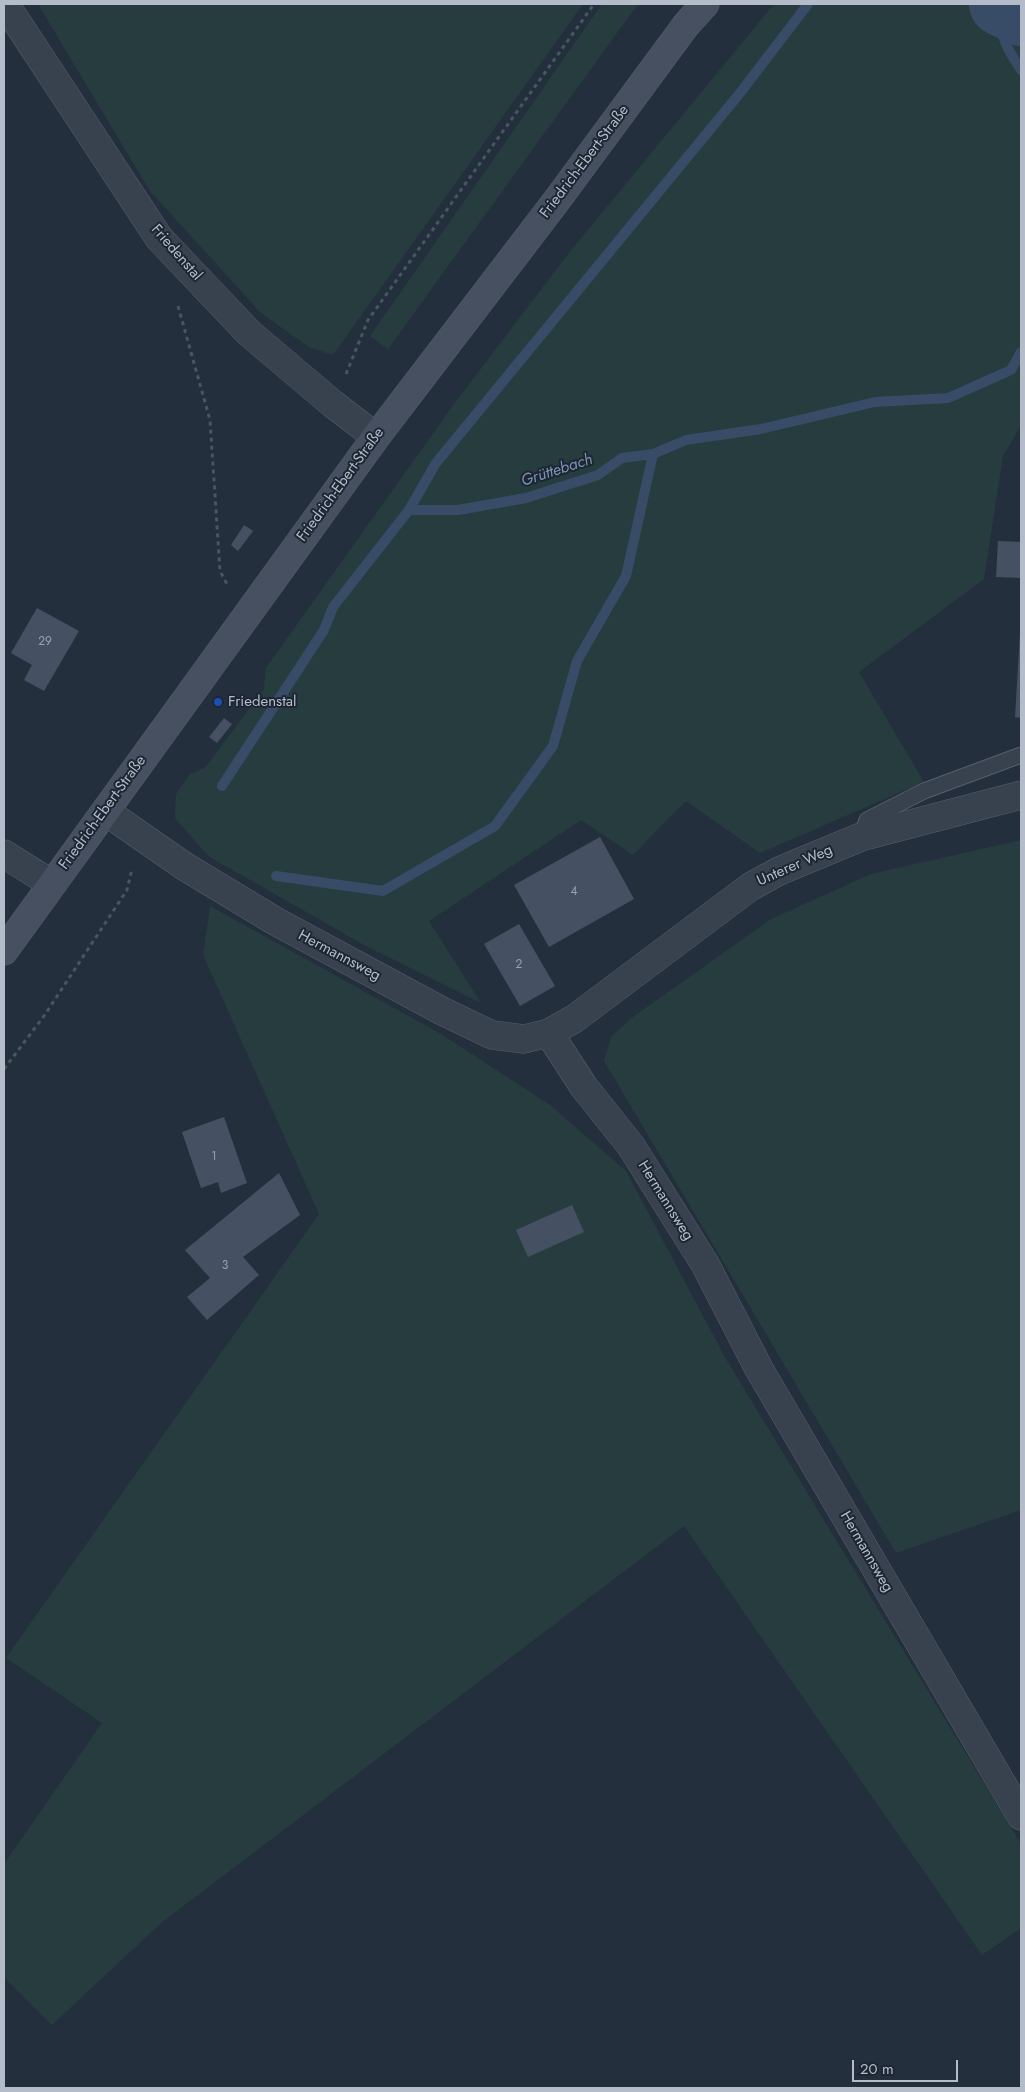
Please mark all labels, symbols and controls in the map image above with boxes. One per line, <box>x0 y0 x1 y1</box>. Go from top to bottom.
street label: Friedrich-Ebert-Straße <box>537 102 633 222</box>
street label: Friedenstal <box>147 221 205 285</box>
street label: Friedrich-Ebert-Straße <box>294 424 388 546</box>
water label: Grüttebach <box>519 450 595 492</box>
house number: 29 <box>38 635 52 649</box>
place label: Friedenstal <box>228 693 296 711</box>
marker: Friedenstal <box>212 696 224 708</box>
street label: Friedrich-Ebert-Straße <box>56 752 150 874</box>
street label: Unterer Weg <box>754 841 836 891</box>
house number: 4 <box>571 885 577 899</box>
street label: Hermannsweg <box>295 927 383 985</box>
house number: 2 <box>516 958 522 972</box>
house number: 1 <box>211 1150 217 1164</box>
street label: Hermannsweg <box>633 1158 697 1244</box>
house number: 3 <box>222 1259 228 1273</box>
street label: Hermannsweg <box>836 1508 896 1596</box>
scale bar <box>855 2050 961 2082</box>
text: 20 m <box>860 2058 894 2080</box>

